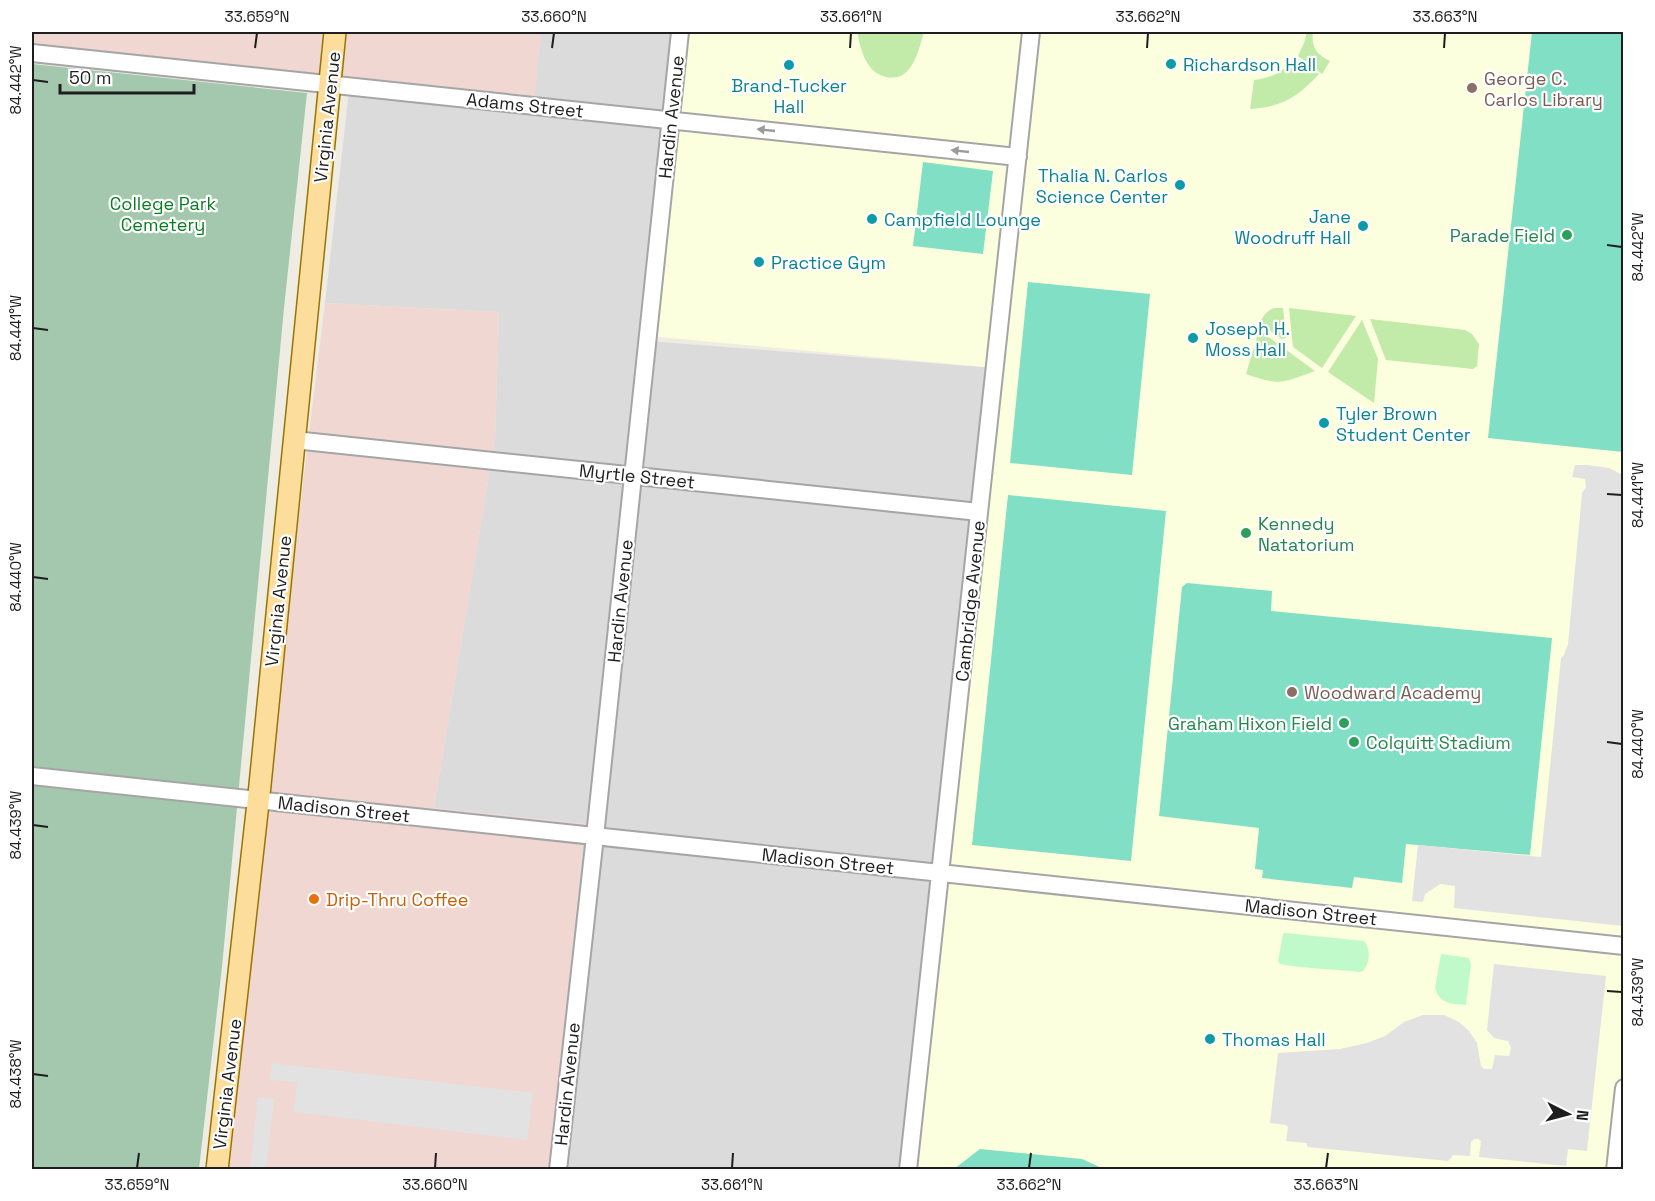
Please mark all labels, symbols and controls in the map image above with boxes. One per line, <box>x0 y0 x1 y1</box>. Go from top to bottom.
text: 33.659°N <box>225 7 289 26</box>
text: 33.660°N <box>521 7 587 26</box>
text: 33.661°N <box>820 7 882 26</box>
text: 33.662°N <box>1116 7 1180 26</box>
text: 33.663°N <box>1413 7 1477 26</box>
text: 84.442°W <box>6 45 25 115</box>
street label: Virginia Avenue <box>309 50 345 184</box>
place label: Richardson Hall <box>1183 53 1316 76</box>
street label: Hardin Avenue <box>653 54 689 180</box>
scale bar <box>60 57 194 95</box>
marker: Richardson Hall <box>1164 57 1178 71</box>
marker: Brand-Tucker Hall <box>782 58 796 72</box>
text: 50 m <box>69 66 111 89</box>
place label: George C. Carlos Library <box>1484 67 1603 111</box>
place label: Brand-Tucker Hall <box>731 74 847 118</box>
marker: George C. Carlos Library <box>1465 81 1479 95</box>
street label: Adams Street <box>465 87 585 123</box>
one-way arrow <box>756 125 775 135</box>
one-way arrow <box>950 146 969 156</box>
place label: Thalia N. Carlos Science Center <box>1036 164 1168 208</box>
marker: Thalia N. Carlos Science Center <box>1173 178 1187 192</box>
park label: College Park Cemetery <box>110 192 217 236</box>
place label: Jane Woodruff Hall <box>1235 205 1351 249</box>
place label: Campfield Lounge <box>884 208 1041 231</box>
marker: Campfield Lounge <box>865 212 879 226</box>
text: 84.442°W <box>1628 212 1647 282</box>
marker: Jane Woodruff Hall <box>1356 219 1370 233</box>
place label: Parade Field <box>1450 224 1555 247</box>
marker: Parade Field <box>1560 228 1574 242</box>
place label: Practice Gym <box>771 251 886 274</box>
marker: Practice Gym <box>752 255 766 269</box>
text: 84.441°W <box>6 295 25 361</box>
place label: Joseph H. Moss Hall <box>1205 317 1290 361</box>
marker: Joseph H. Moss Hall <box>1186 331 1200 345</box>
place label: Tyler Brown Student Center <box>1336 402 1471 446</box>
marker: Tyler Brown Student Center <box>1317 416 1331 430</box>
street label: Myrtle Street <box>578 458 696 494</box>
text: 84.441°W <box>1628 462 1647 528</box>
place label: Kennedy Natatorium <box>1258 512 1355 556</box>
street label: Cambridge Avenue <box>950 519 990 683</box>
marker: Kennedy Natatorium <box>1239 526 1253 540</box>
street label: Virginia Avenue <box>260 534 296 668</box>
street label: Hardin Avenue <box>602 538 638 664</box>
text: 84.440°W <box>6 542 25 612</box>
place label: Woodward Academy <box>1304 681 1481 704</box>
marker: Woodward Academy <box>1285 685 1299 699</box>
text: 84.440°W <box>1628 709 1647 779</box>
place label: Graham Hixon Field <box>1168 712 1332 735</box>
marker: Graham Hixon Field <box>1337 716 1351 730</box>
place label: Colquitt Stadium <box>1366 731 1511 754</box>
marker: Colquitt Stadium <box>1347 735 1361 749</box>
text: 84.439°W <box>6 791 25 859</box>
street label: Madison Street <box>277 791 411 827</box>
street label: Madison Street <box>761 843 895 879</box>
place label: Drip-Thru Coffee <box>326 888 468 911</box>
marker: Drip-Thru Coffee <box>307 892 321 906</box>
street label: Madison Street <box>1244 894 1378 930</box>
text: 84.439°W <box>1628 958 1647 1026</box>
street label: Virginia Avenue <box>208 1017 246 1151</box>
street label: Hardin Avenue <box>549 1021 585 1147</box>
place label: Thomas Hall <box>1222 1028 1326 1051</box>
marker: Thomas Hall <box>1203 1032 1217 1046</box>
text: 84.438°W <box>6 1039 25 1109</box>
north arrow <box>1538 1084 1598 1144</box>
text: N <box>1571 1109 1593 1122</box>
text: 33.659°N <box>105 1175 169 1194</box>
text: 33.660°N <box>402 1175 468 1194</box>
text: 33.661°N <box>701 1175 763 1194</box>
text: 33.662°N <box>997 1175 1061 1194</box>
text: 33.663°N <box>1294 1175 1358 1194</box>

